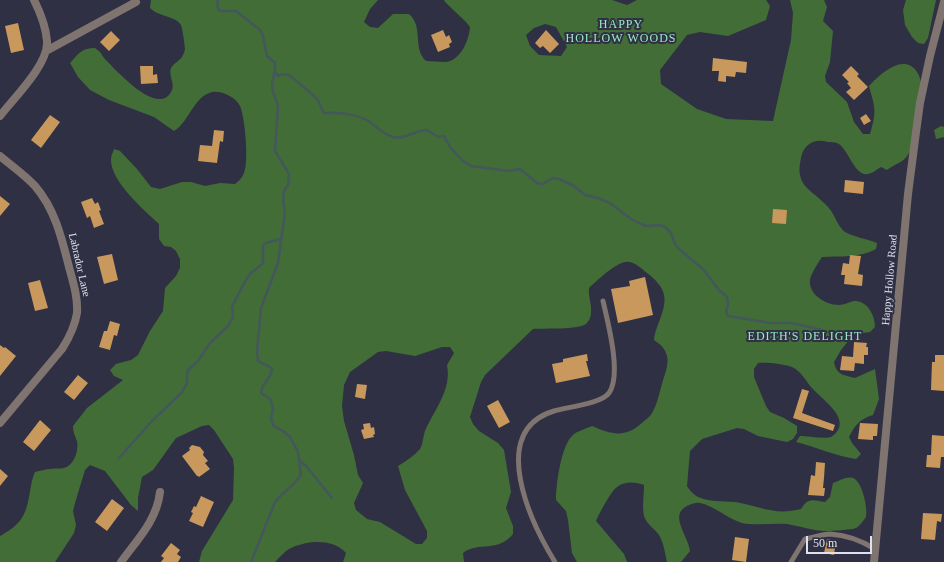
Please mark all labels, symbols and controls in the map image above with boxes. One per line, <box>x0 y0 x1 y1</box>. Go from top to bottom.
district label: HAPPY HOLLOW WOODS <box>566 18 676 46</box>
street label: Labrador Lane <box>65 232 93 298</box>
street label: Happy Hollow Road <box>879 234 901 326</box>
district label: EDITH'S DELIGHT <box>748 330 862 344</box>
scale bar <box>808 528 874 554</box>
text: 50 m <box>813 536 837 550</box>

